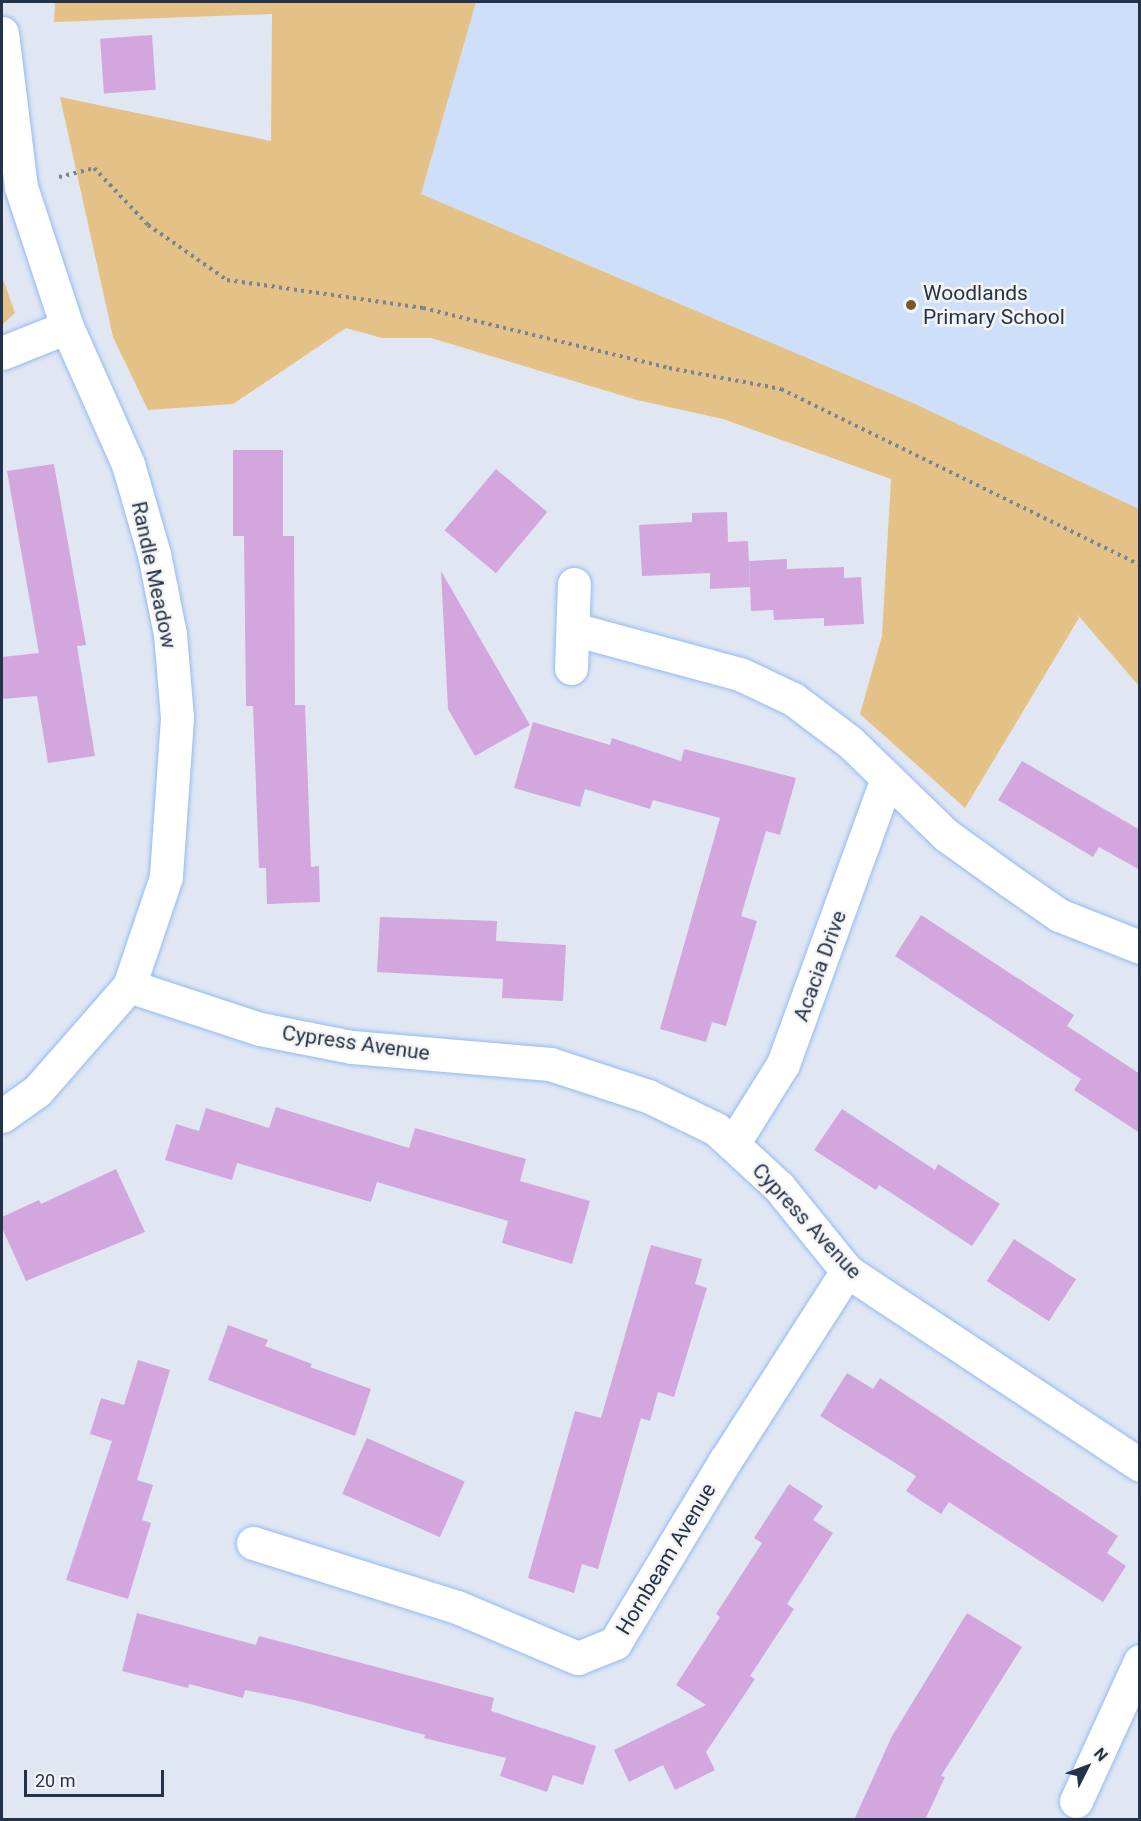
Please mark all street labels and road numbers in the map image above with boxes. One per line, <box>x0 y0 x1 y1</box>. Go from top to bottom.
street label: Randle Meadow <box>126 499 182 651</box>
street label: Acacia Drive <box>788 907 852 1025</box>
street label: Cypress Avenue <box>280 1020 432 1066</box>
street label: Cypress Avenue <box>747 1158 867 1284</box>
street label: Hornbeam Avenue <box>611 1479 721 1639</box>

